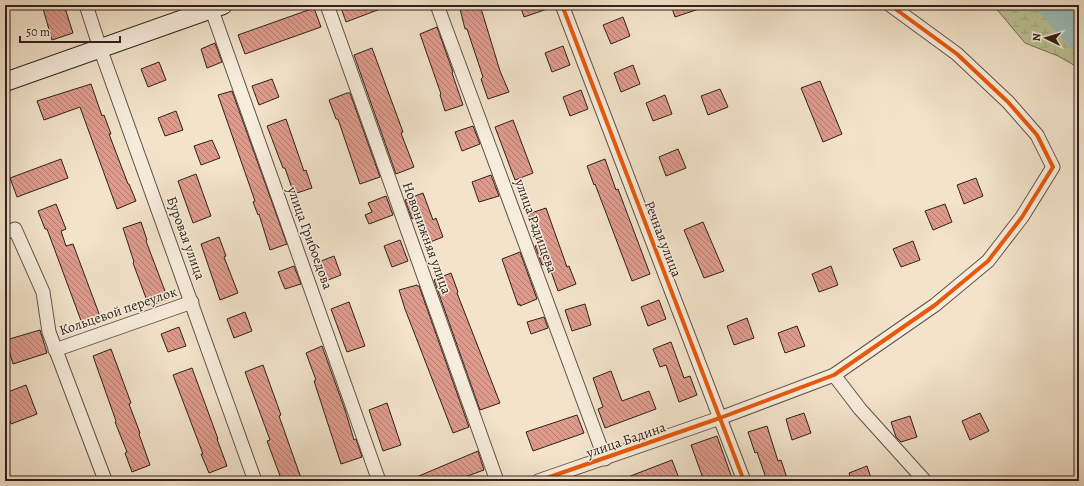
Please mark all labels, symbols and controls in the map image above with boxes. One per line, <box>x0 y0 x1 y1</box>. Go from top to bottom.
scale bar <box>20 18 120 44</box>
north arrow <box>1026 18 1066 58</box>
text: 50 m <box>26 24 50 40</box>
text: N <box>1029 33 1044 42</box>
street label: улица Радищева <box>510 176 562 276</box>
street label: Новонижняя улица <box>398 179 456 297</box>
street label: улица Грибоедова <box>282 183 338 293</box>
street label: Буровая улица <box>162 194 210 283</box>
street label: Речная улица <box>640 198 686 280</box>
street label: Кольцевой переулок <box>57 282 179 340</box>
street label: улица Бадина <box>583 417 669 463</box>

